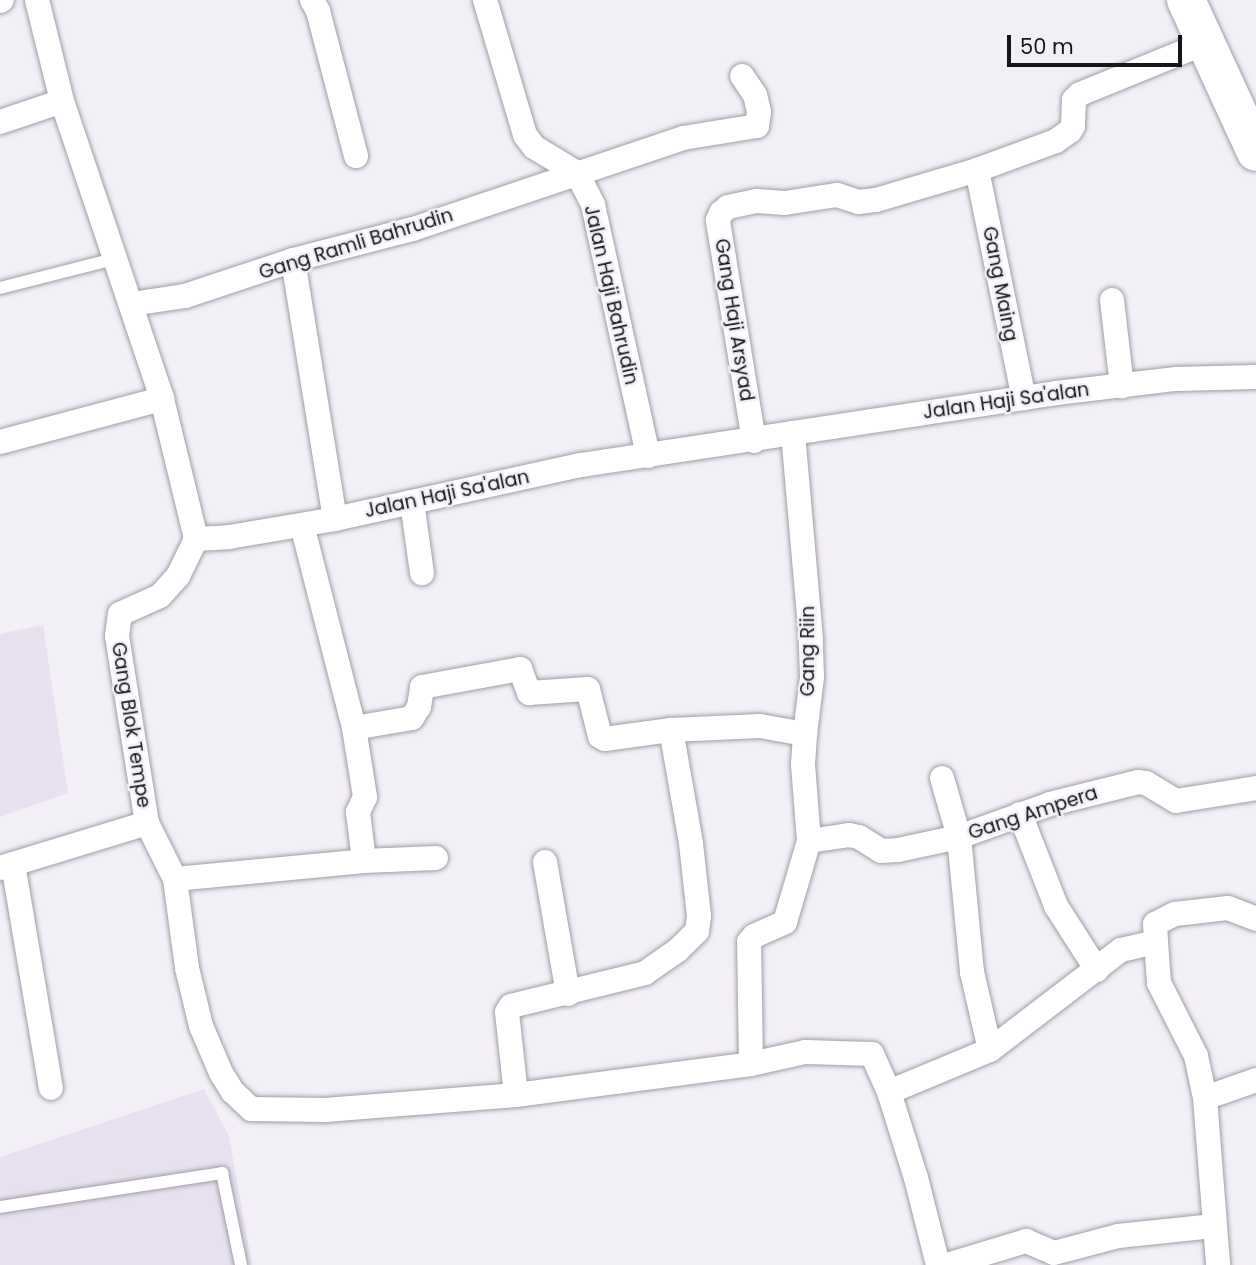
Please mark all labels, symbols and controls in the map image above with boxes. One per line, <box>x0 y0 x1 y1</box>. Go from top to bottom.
scale bar <box>1011 21 1186 65</box>
text: 50 m <box>1020 32 1074 61</box>
street label: Jalan Haji Bahrudin <box>579 203 643 387</box>
street label: Gang Ramli Bahrudin <box>256 204 456 284</box>
street label: Gang Maing <box>978 225 1022 343</box>
street label: Gang Haji Arsyad <box>710 237 758 403</box>
street label: Jalan Haji Sa'alan <box>921 378 1091 424</box>
street label: Jalan Haji Sa'alan <box>363 465 531 523</box>
street label: Gang Riin <box>797 606 819 696</box>
street label: Gang Blok Tempe <box>107 641 155 809</box>
street label: Gang Ampera <box>965 781 1101 845</box>

